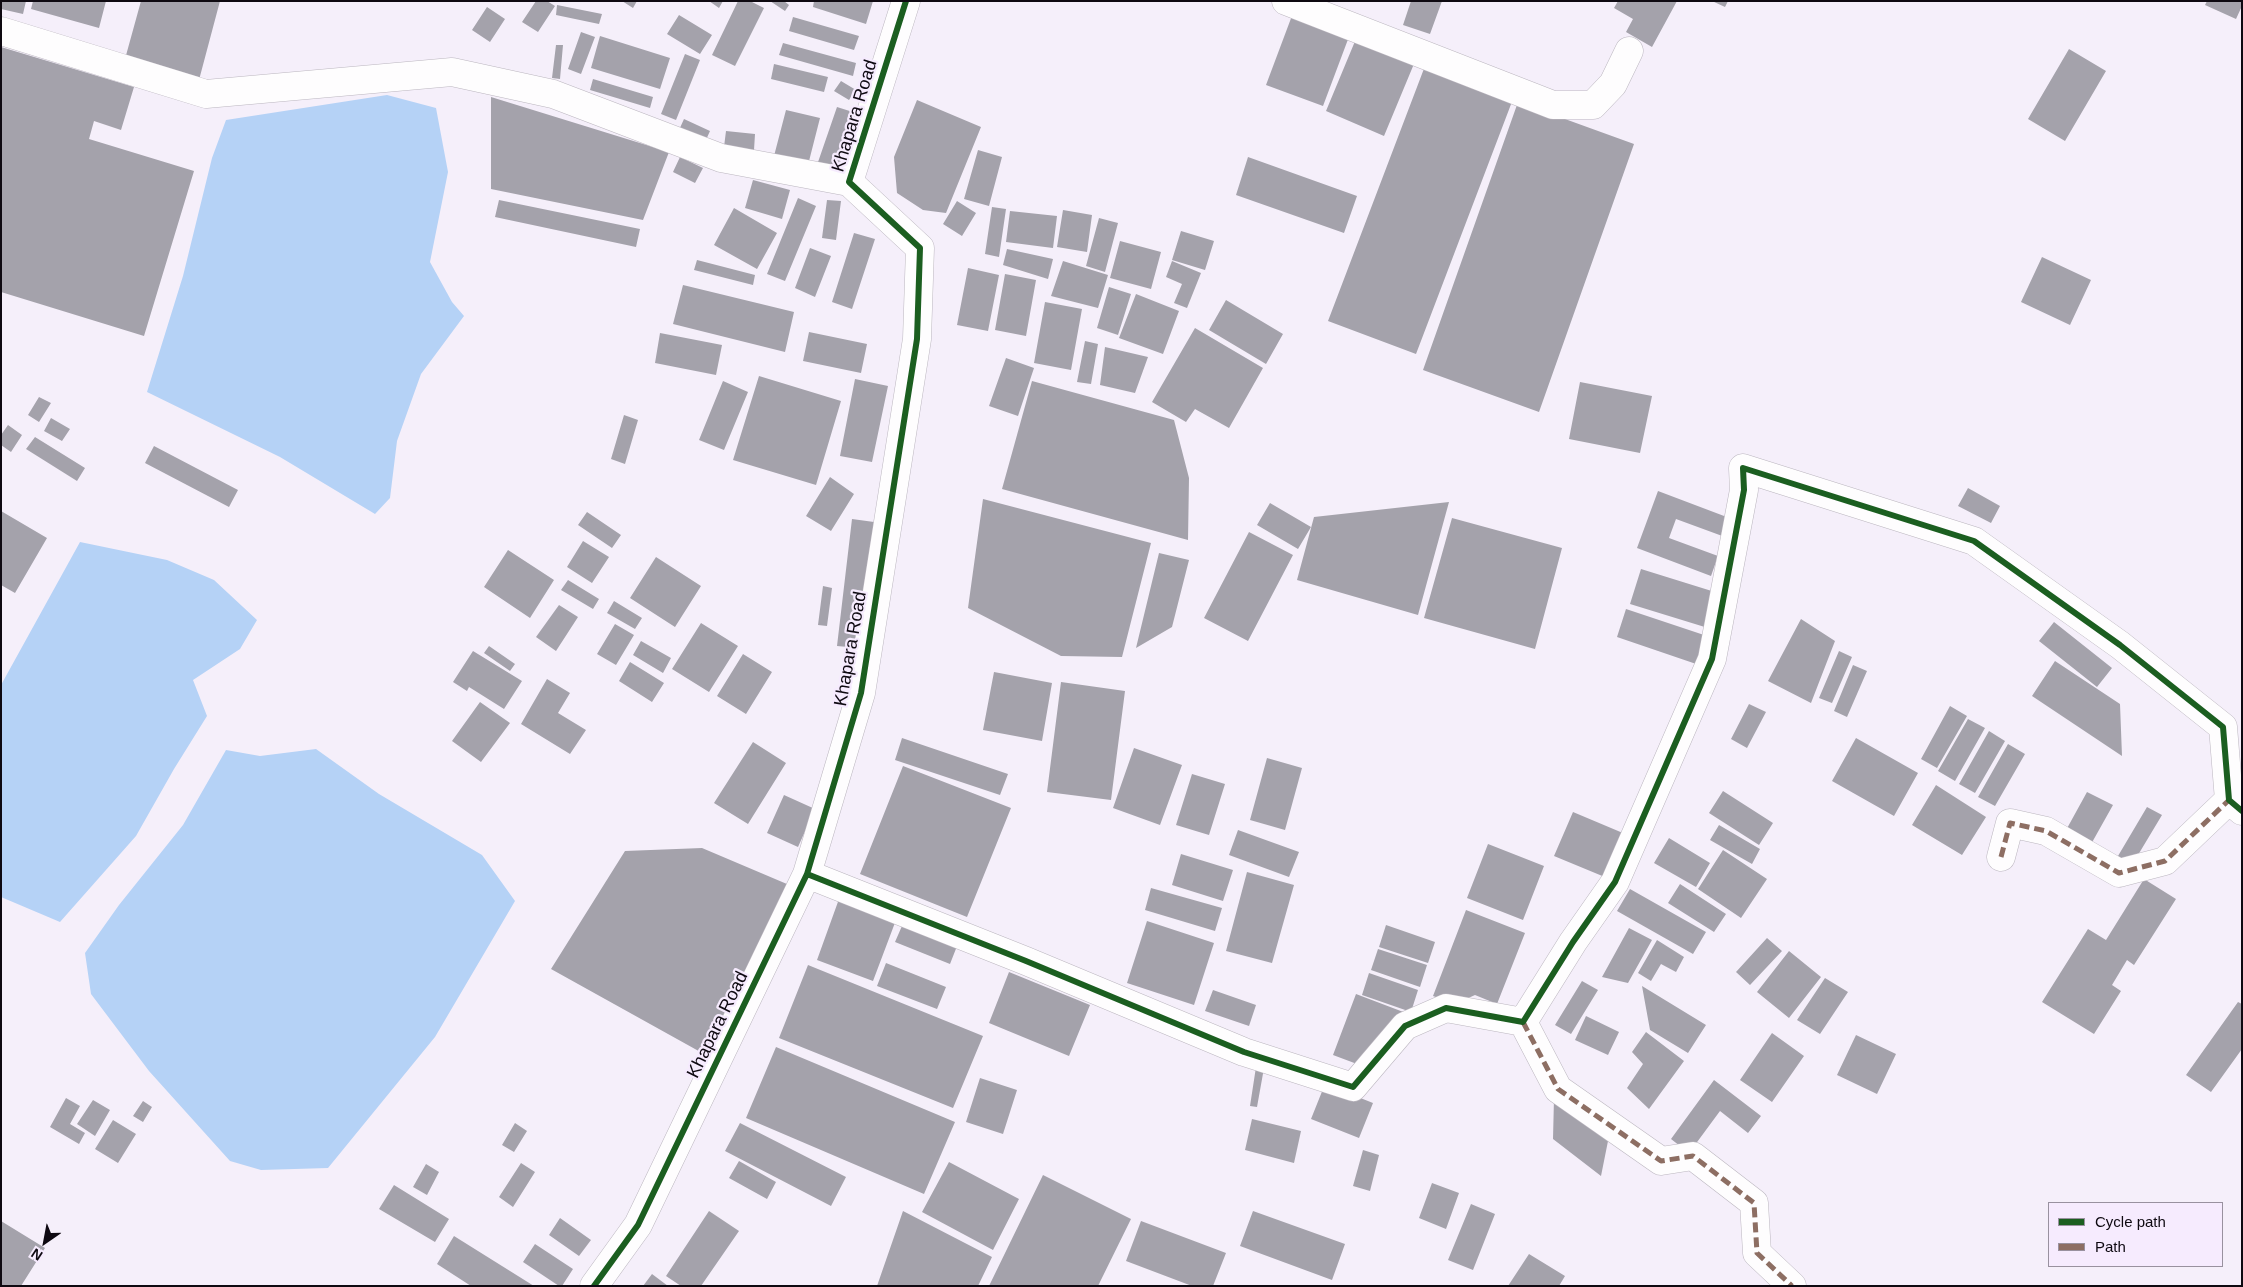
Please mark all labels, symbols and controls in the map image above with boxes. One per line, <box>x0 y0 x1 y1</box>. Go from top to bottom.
street label: Khapara Road <box>828 57 882 175</box>
street label: Khapara Road <box>830 590 872 708</box>
street label: Khapara Road <box>683 968 753 1082</box>
legend <box>2048 1202 2223 1267</box>
text: Cycle path <box>2095 1213 2166 1230</box>
north arrow <box>20 1217 70 1267</box>
text: Path <box>2095 1238 2126 1255</box>
text: N <box>28 1245 45 1264</box>

